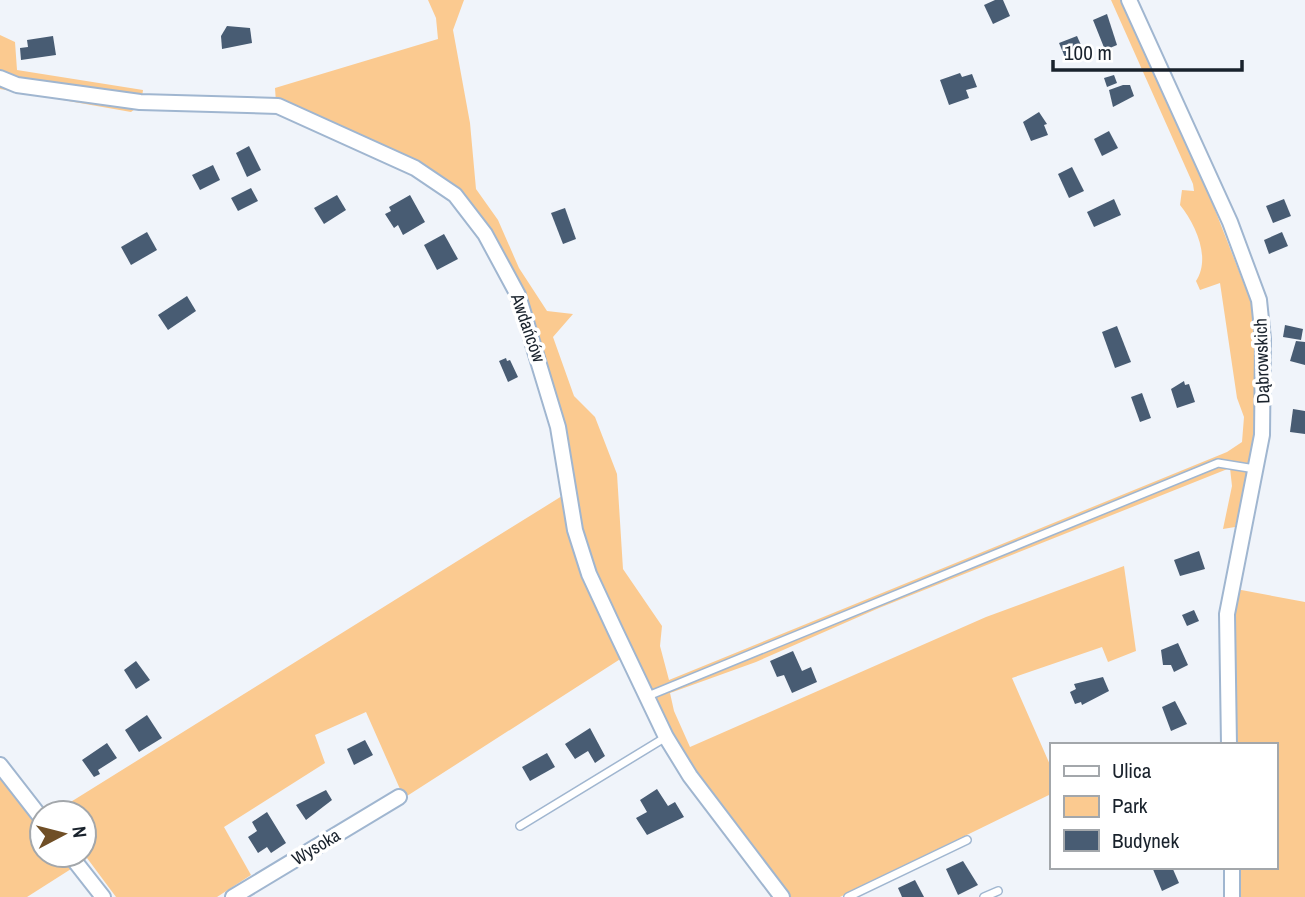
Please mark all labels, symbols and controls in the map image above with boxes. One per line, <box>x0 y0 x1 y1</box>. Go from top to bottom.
scale bar <box>1053 28 1242 72</box>
text: 100 m <box>1064 38 1112 67</box>
street label: Awdańców <box>505 289 552 366</box>
street label: Dąbrowskich <box>1248 318 1275 404</box>
legend <box>1050 743 1277 869</box>
text: Ulica <box>1112 756 1152 785</box>
text: Park <box>1112 791 1148 820</box>
north arrow <box>28 799 98 869</box>
street label: Wysoka <box>287 822 345 871</box>
text: N <box>66 825 93 839</box>
text: Budynek <box>1112 826 1179 855</box>

